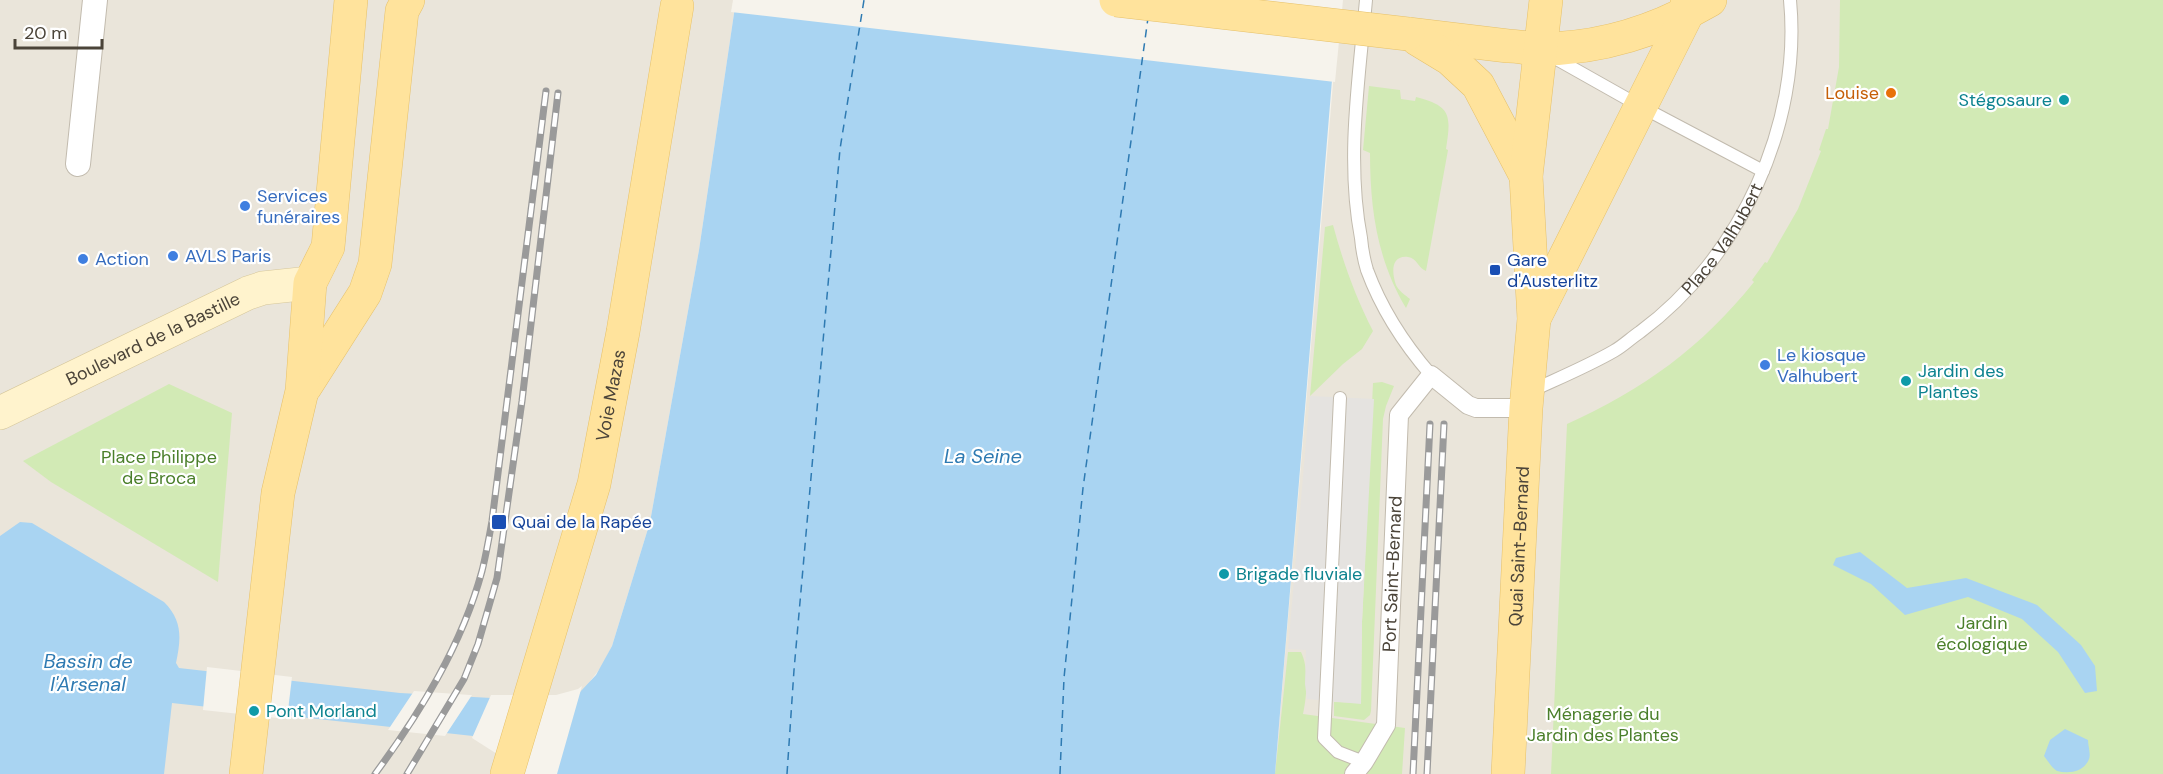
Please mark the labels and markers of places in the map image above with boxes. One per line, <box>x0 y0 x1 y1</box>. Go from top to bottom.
place label: Louise <box>1825 81 1879 105</box>
marker: Louise <box>1884 86 1898 100</box>
place label: Stégosaure <box>1959 88 2052 112</box>
marker: Stégosaure <box>2057 93 2071 107</box>
place label: Services funéraires <box>257 184 340 229</box>
marker: Services funéraires <box>238 199 252 213</box>
place label: AVLS Paris <box>185 244 271 268</box>
place label: Action <box>95 247 149 271</box>
place label: Gare d'Austerlitz <box>1507 248 1598 293</box>
marker: AVLS Paris <box>166 249 180 263</box>
marker: Action <box>76 252 90 266</box>
marker: Gare d'Austerlitz <box>1488 263 1502 277</box>
place label: Le kiosque Valhubert <box>1777 343 1866 388</box>
marker: Le kiosque Valhubert <box>1758 358 1772 372</box>
place label: Jardin des Plantes <box>1918 359 2004 404</box>
marker: Jardin des Plantes <box>1899 374 1913 388</box>
place label: Quai de la Rapée <box>512 510 652 534</box>
marker: Quai de la Rapée <box>490 513 508 531</box>
place label: Brigade fluviale <box>1236 562 1362 586</box>
marker: Brigade fluviale <box>1217 567 1231 581</box>
place label: Pont Morland <box>266 699 377 723</box>
marker: Pont Morland <box>247 704 261 718</box>

